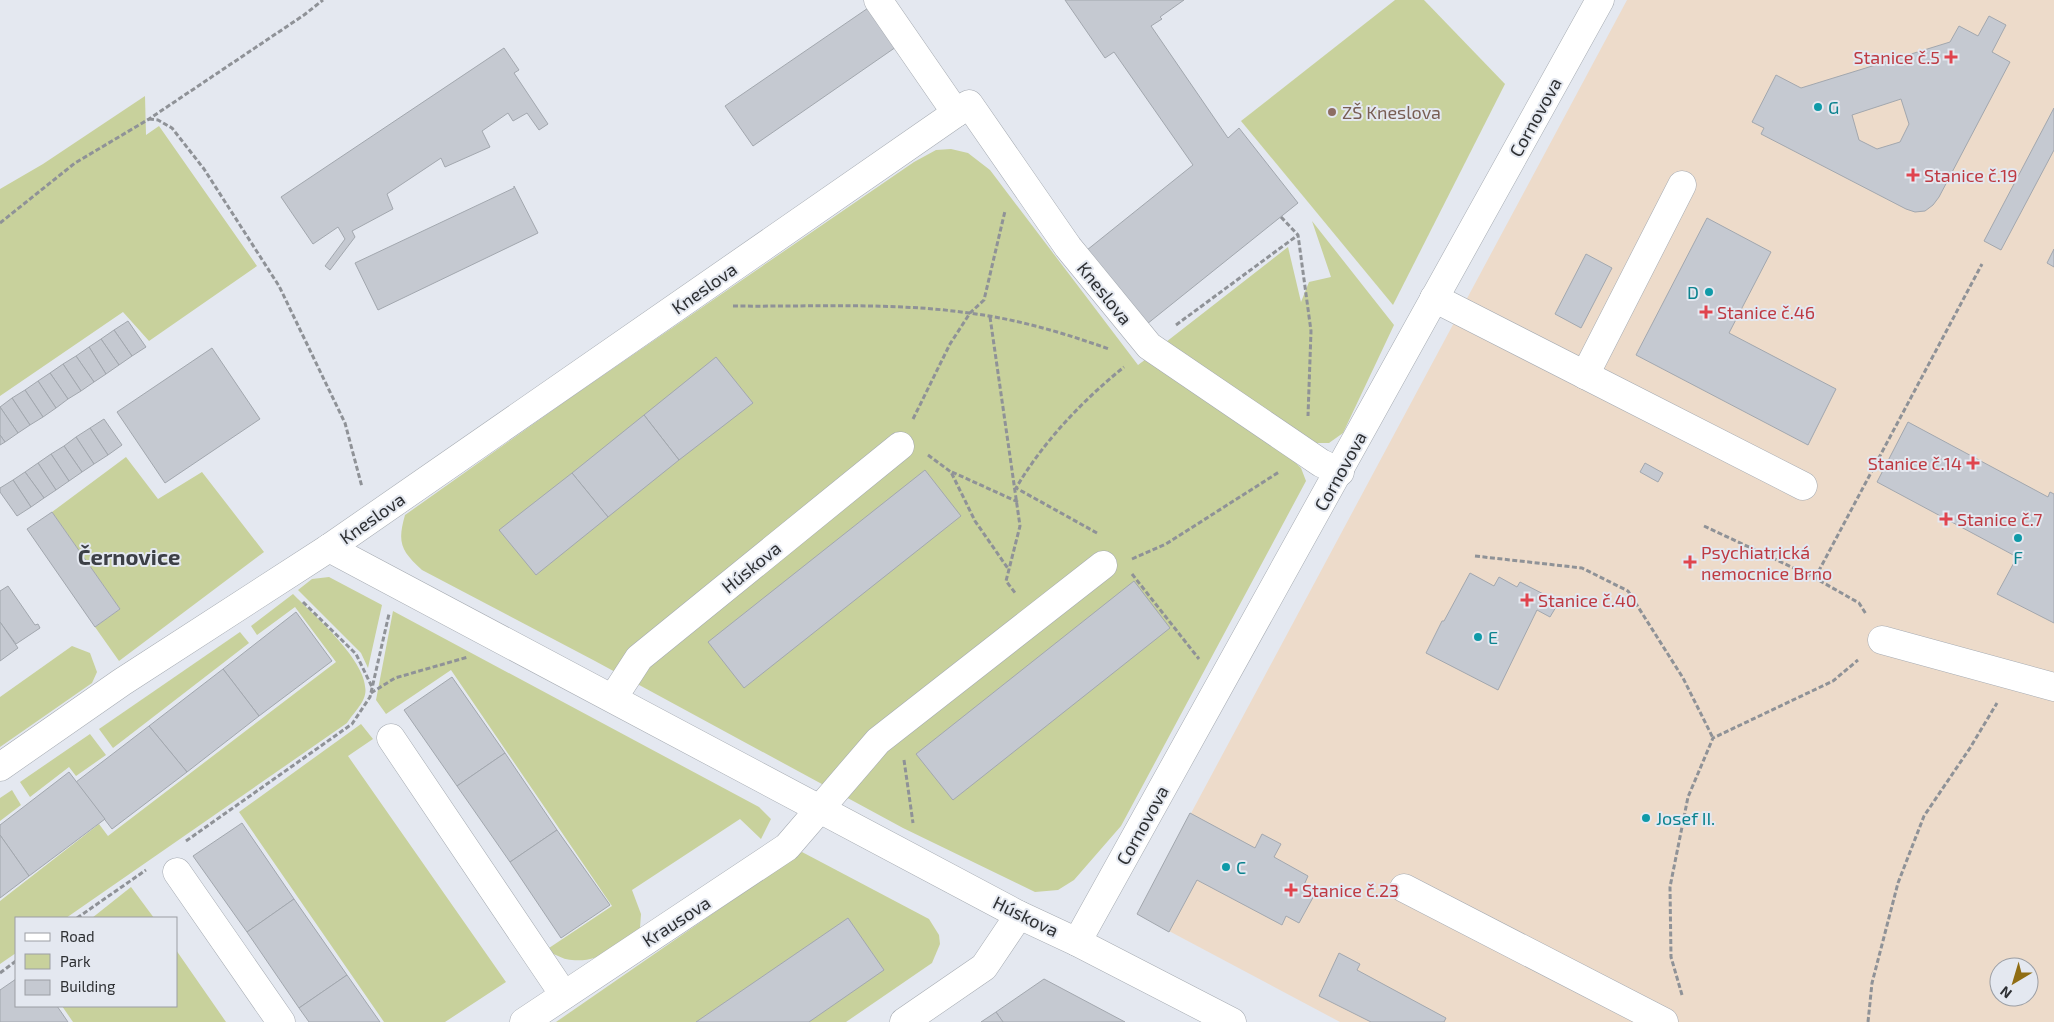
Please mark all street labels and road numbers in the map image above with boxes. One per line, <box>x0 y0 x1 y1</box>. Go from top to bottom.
street label: Cornovova <box>1504 74 1566 160</box>
street label: Kneslova <box>1073 257 1137 329</box>
street label: Kneslova <box>667 258 741 318</box>
street label: Cornovova <box>1309 428 1371 514</box>
street label: Kneslova <box>335 488 409 548</box>
street label: Húskova <box>717 536 785 598</box>
street label: Cornovova <box>1111 782 1173 868</box>
street label: Krausova <box>638 891 714 951</box>
street label: Húskova <box>990 891 1062 941</box>

